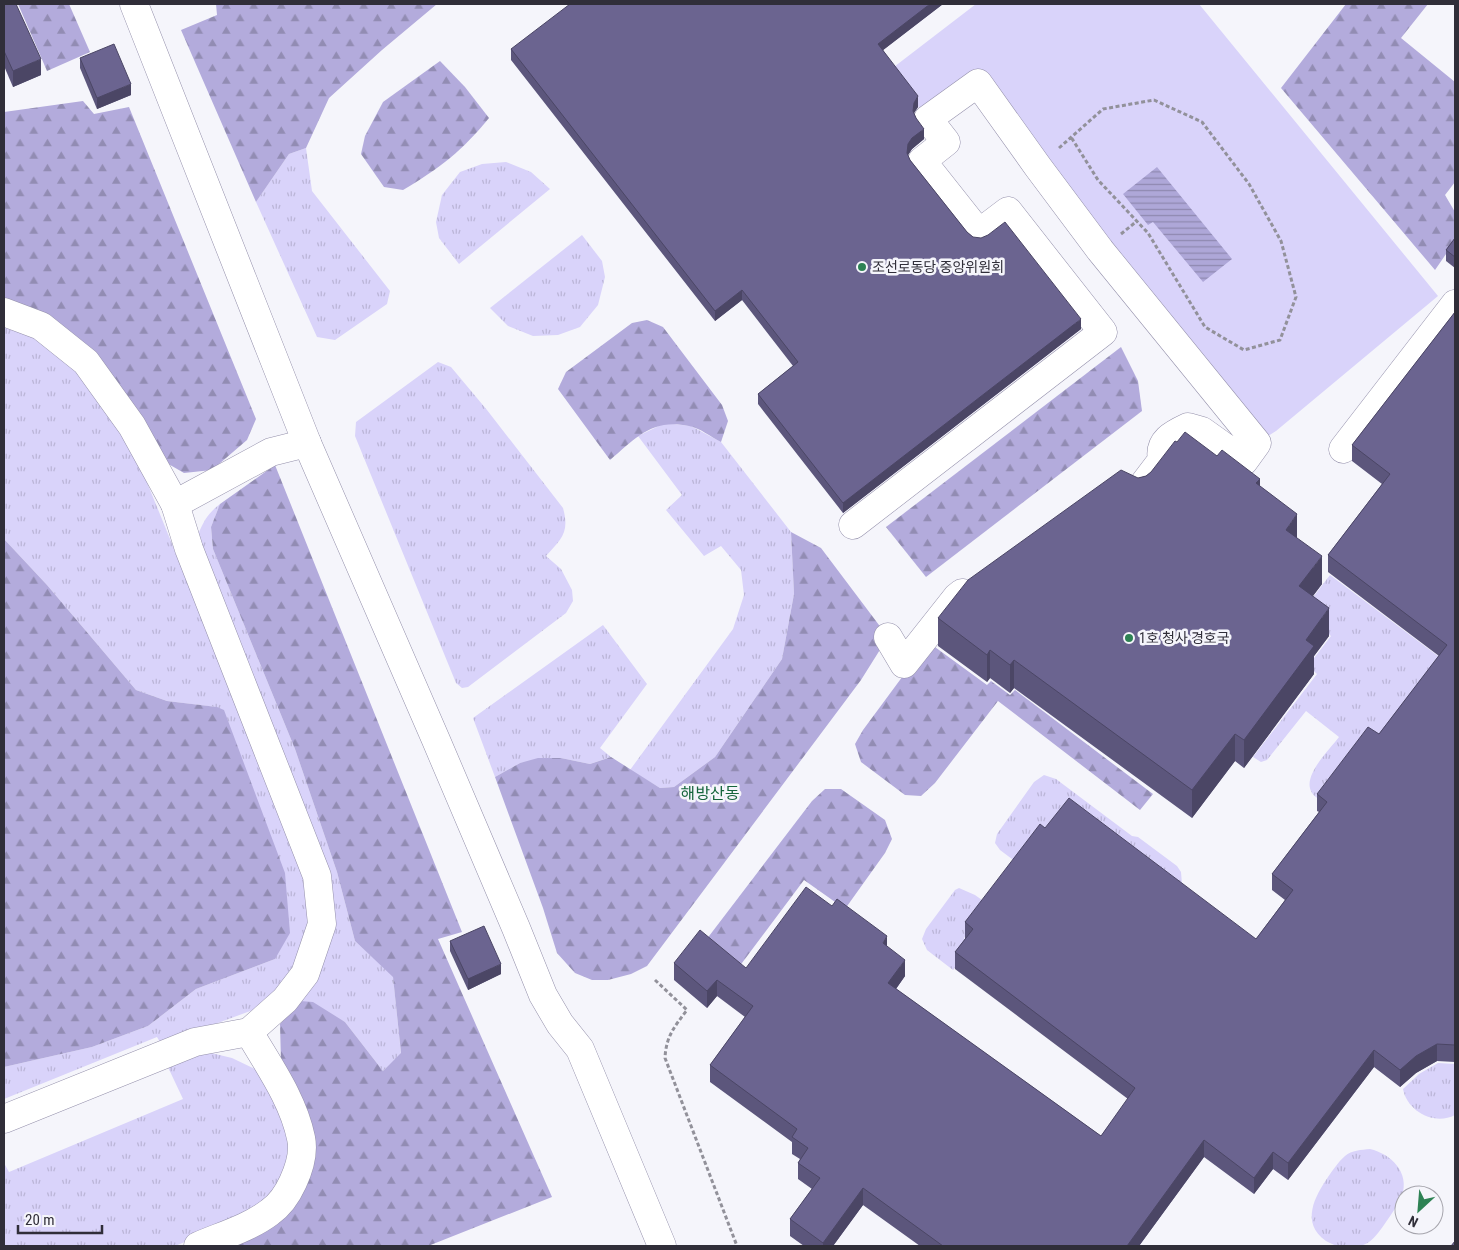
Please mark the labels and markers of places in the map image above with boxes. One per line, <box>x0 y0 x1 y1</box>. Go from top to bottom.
place label: 조선로동당 중앙위원회 <box>872 259 1004 275</box>
marker: 조선로동당 중앙위원회 <box>856 261 868 273</box>
place label: 1호 청사 경호국 <box>1139 630 1230 646</box>
marker: 1호 청사 경호국 <box>1123 632 1135 644</box>

